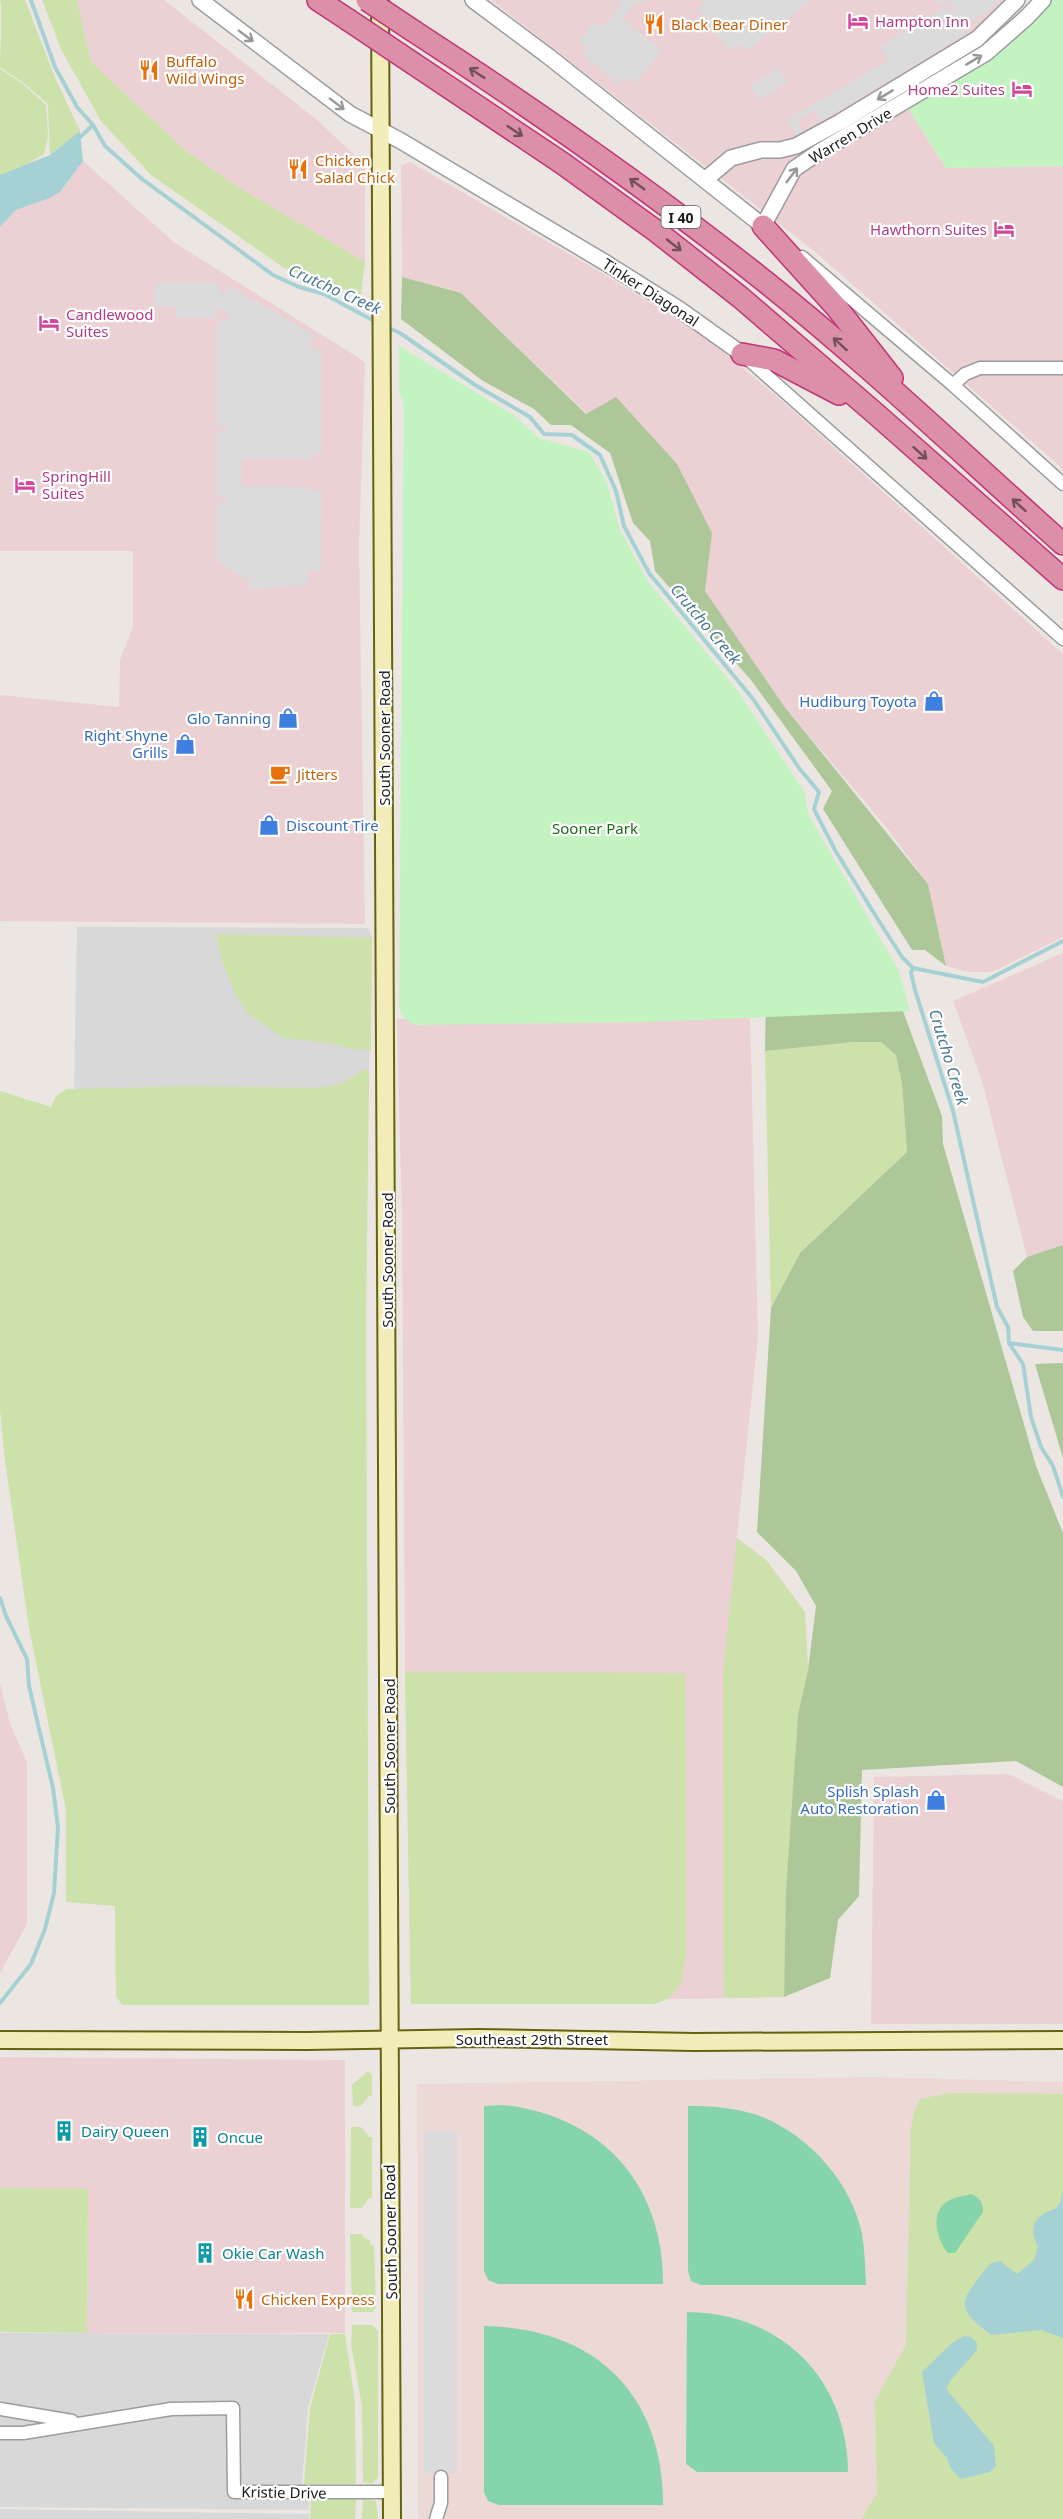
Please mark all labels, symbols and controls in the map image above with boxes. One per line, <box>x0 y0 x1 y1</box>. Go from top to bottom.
hotel icon: Hampton Inn <box>846 9 870 33</box>
place label: Hampton Inn <box>875 11 969 31</box>
restaurant icon: Black Bear Diner <box>642 12 666 36</box>
place label: Black Bear Diner <box>671 14 788 34</box>
one-way arrow <box>238 29 254 42</box>
place label: Buffalo Wild Wings <box>166 51 244 88</box>
one-way arrow <box>965 54 982 66</box>
restaurant icon: Buffalo Wild Wings <box>137 58 161 82</box>
one-way arrow <box>469 66 486 78</box>
hotel icon: Home2 Suites <box>1010 77 1034 101</box>
place label: Home2 Suites <box>907 79 1005 99</box>
one-way arrow <box>877 89 894 101</box>
one-way arrow <box>328 98 344 111</box>
street label: Warren Drive <box>805 103 895 167</box>
one-way arrow <box>506 126 523 138</box>
place label: Chicken Salad Chick <box>315 150 395 187</box>
restaurant icon: Chicken Salad Chick <box>286 157 310 181</box>
one-way arrow <box>785 167 798 183</box>
one-way arrow <box>630 178 646 191</box>
road number: I 40 <box>662 206 700 228</box>
hotel icon: Hawthorn Suites <box>992 217 1016 241</box>
place label: Hawthorn Suites <box>870 219 987 239</box>
one-way arrow <box>665 238 681 251</box>
street label: Tinker Diagonal <box>599 253 703 331</box>
water label: Crutcho Creek <box>285 259 386 320</box>
place label: Candlewood Suites <box>66 304 154 341</box>
hotel icon: Candlewood Suites <box>37 311 61 335</box>
one-way arrow <box>832 337 847 351</box>
one-way arrow <box>912 446 928 459</box>
place label: SpringHill Suites <box>42 466 111 503</box>
hotel icon: SpringHill Suites <box>13 473 37 497</box>
one-way arrow <box>1012 498 1027 512</box>
water label: Crutcho Creek <box>666 579 747 670</box>
street label: South Sooner Road <box>374 670 394 806</box>
shop icon: Hudiburg Toyota <box>922 689 946 713</box>
place label: Hudiburg Toyota <box>799 691 917 711</box>
shop icon: Glo Tanning <box>276 706 300 730</box>
place label: Glo Tanning <box>187 708 271 728</box>
place label: Right Shyne Grills <box>84 725 168 762</box>
shop icon: Right Shyne Grills <box>173 732 197 756</box>
cafe icon: Jitters <box>268 762 292 786</box>
place label: Jitters <box>295 764 338 784</box>
shop icon: Discount Tire <box>257 813 281 837</box>
place label: Discount Tire <box>286 815 379 835</box>
park label: Sooner Park <box>552 818 638 838</box>
water label: Crutcho Creek <box>924 1006 974 1109</box>
street label: South Sooner Road <box>377 1192 397 1328</box>
street label: South Sooner Road <box>379 1678 399 1814</box>
place label: Splish Splash Auto Restoration <box>800 1781 919 1818</box>
shop icon: Splish Splash Auto Restoration <box>924 1788 948 1812</box>
street label: Southeast 29th Street <box>456 2029 609 2049</box>
building icon: Dairy Queen <box>52 2119 76 2143</box>
place label: Dairy Queen <box>81 2121 169 2141</box>
building icon: Oncue <box>188 2125 212 2149</box>
place label: Oncue <box>217 2127 263 2147</box>
street label: South Sooner Road <box>379 2164 401 2300</box>
building icon: Okie Car Wash <box>193 2241 217 2265</box>
place label: Okie Car Wash <box>222 2243 324 2263</box>
restaurant icon: Chicken Express <box>232 2287 256 2311</box>
place label: Chicken Express <box>261 2289 375 2309</box>
street label: Kristie Drive <box>241 2481 327 2503</box>

